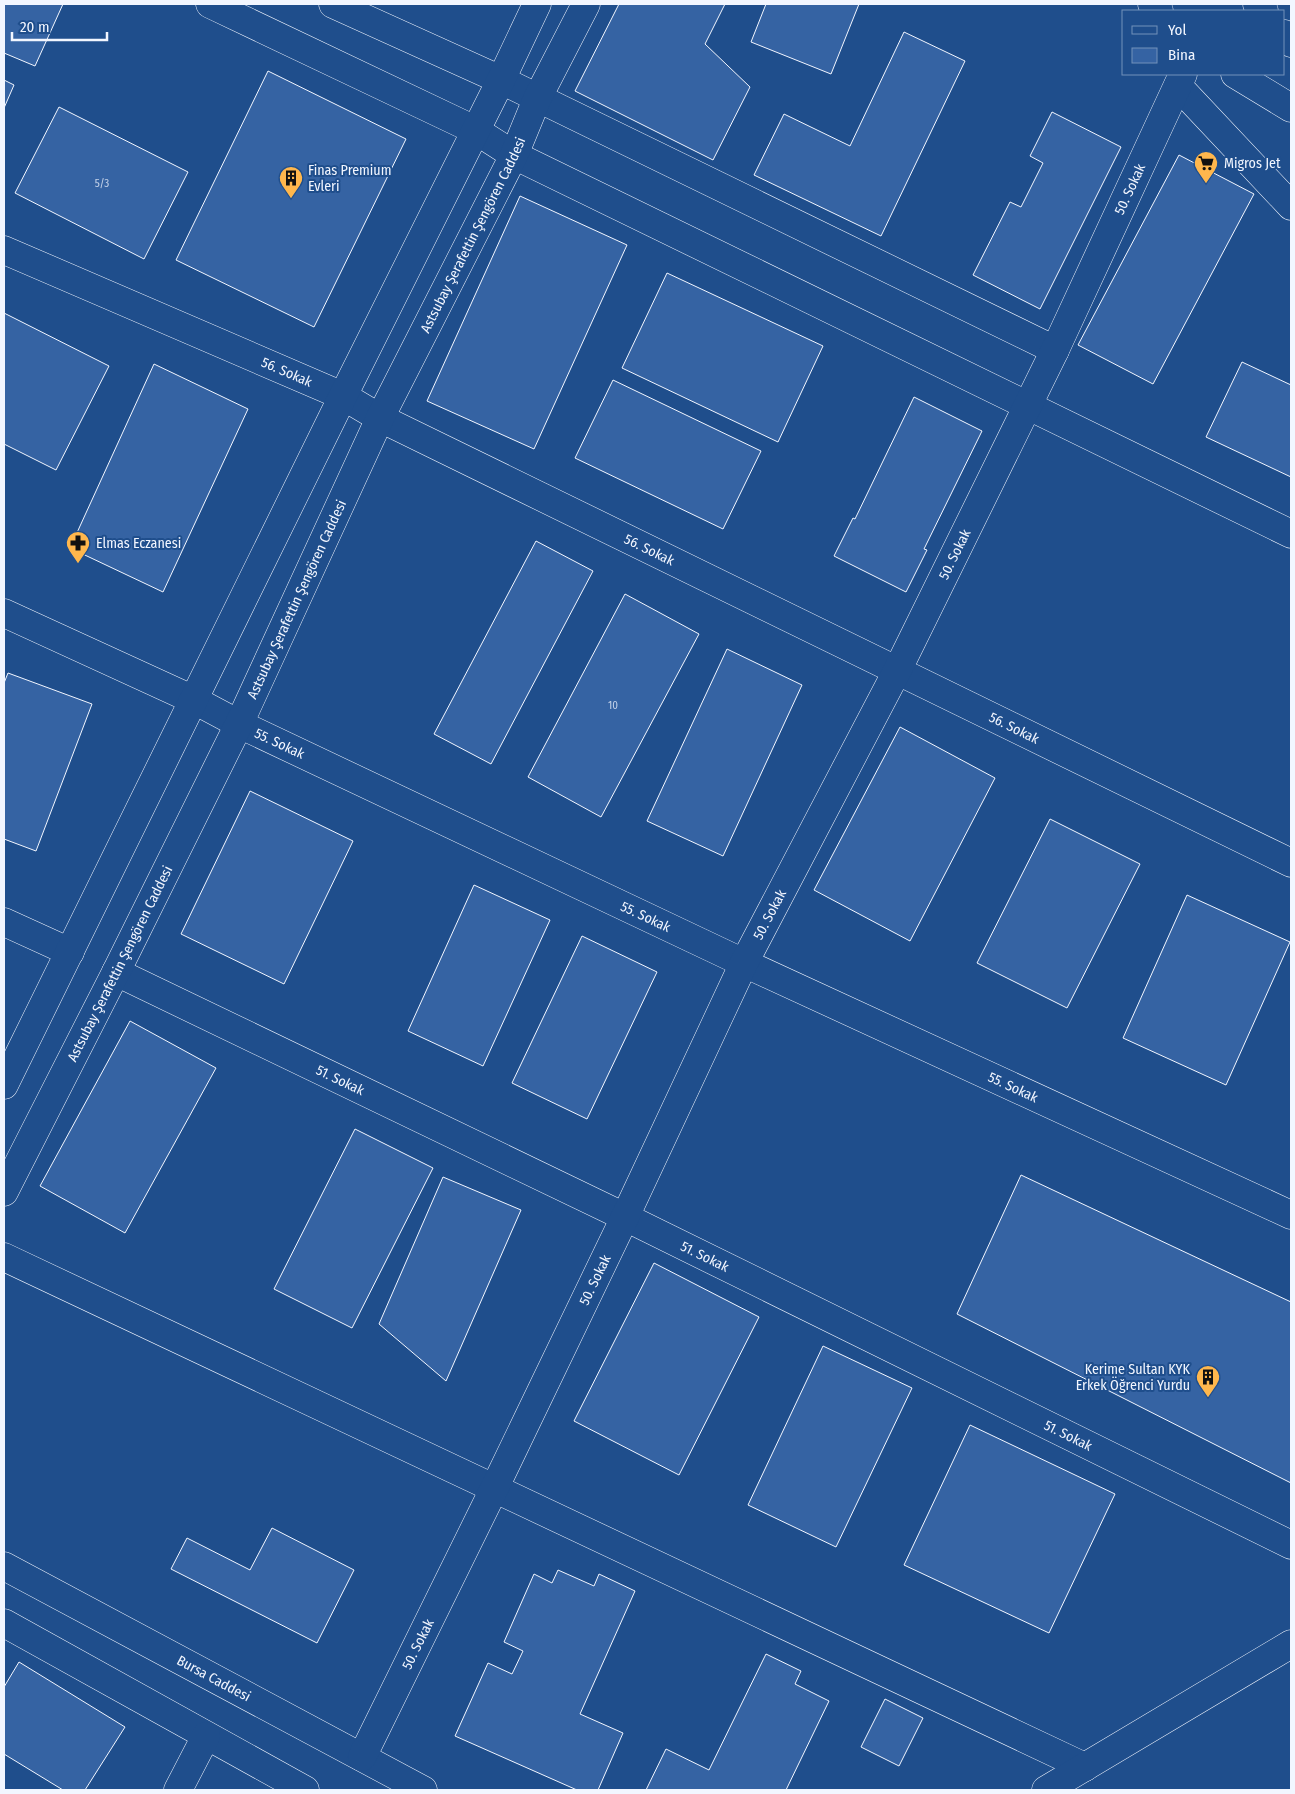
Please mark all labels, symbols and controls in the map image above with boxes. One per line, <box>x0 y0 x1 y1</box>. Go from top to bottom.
scale bar <box>12 10 108 42</box>
legend <box>1122 10 1285 75</box>
text: 20 m <box>20 18 50 36</box>
text: Yol <box>1168 21 1186 39</box>
text: Bina <box>1168 46 1195 64</box>
street label: Astsubay Şerafettin Şengören Caddesi <box>416 135 529 335</box>
supermarket icon: Migros Jet <box>1193 150 1219 184</box>
place label: Migros Jet <box>1224 155 1281 172</box>
street label: 50. Sokak <box>1111 161 1149 217</box>
place label: Finas Premium Evleri <box>308 162 391 195</box>
building icon: Finas Premium Evleri <box>278 165 304 199</box>
house number: 5/3 <box>95 177 109 190</box>
street label: 56. Sokak <box>259 353 315 390</box>
street label: Astsubay Şerafettin Şengören Caddesi <box>243 497 350 701</box>
street label: 50. Sokak <box>935 526 974 582</box>
pharmacy icon: Elmas Eczanesi <box>65 530 91 564</box>
street label: 56. Sokak <box>622 530 678 569</box>
place label: Elmas Eczanesi <box>96 535 181 552</box>
house number: 10 <box>608 699 618 712</box>
street label: 56. Sokak <box>986 708 1043 747</box>
street label: 55. Sokak <box>252 724 308 763</box>
street label: Astsubay Şerafettin Şengören Caddesi <box>63 863 176 1064</box>
street label: 50. Sokak <box>749 886 790 942</box>
street label: 55. Sokak <box>618 897 674 936</box>
street label: 51. Sokak <box>313 1061 368 1099</box>
street label: 55. Sokak <box>985 1068 1041 1106</box>
street label: 51. Sokak <box>678 1237 732 1276</box>
street label: 50. Sokak <box>575 1251 614 1308</box>
place label: Kerime Sultan KYK Erkek Öğrenci Yurdu <box>1076 1361 1191 1394</box>
building icon: Kerime Sultan KYK Erkek Öğrenci Yurdu <box>1195 1364 1221 1398</box>
street label: 51. Sokak <box>1041 1416 1096 1455</box>
street label: 50. Sokak <box>398 1616 437 1672</box>
street label: Bursa Caddesi <box>174 1652 254 1705</box>

